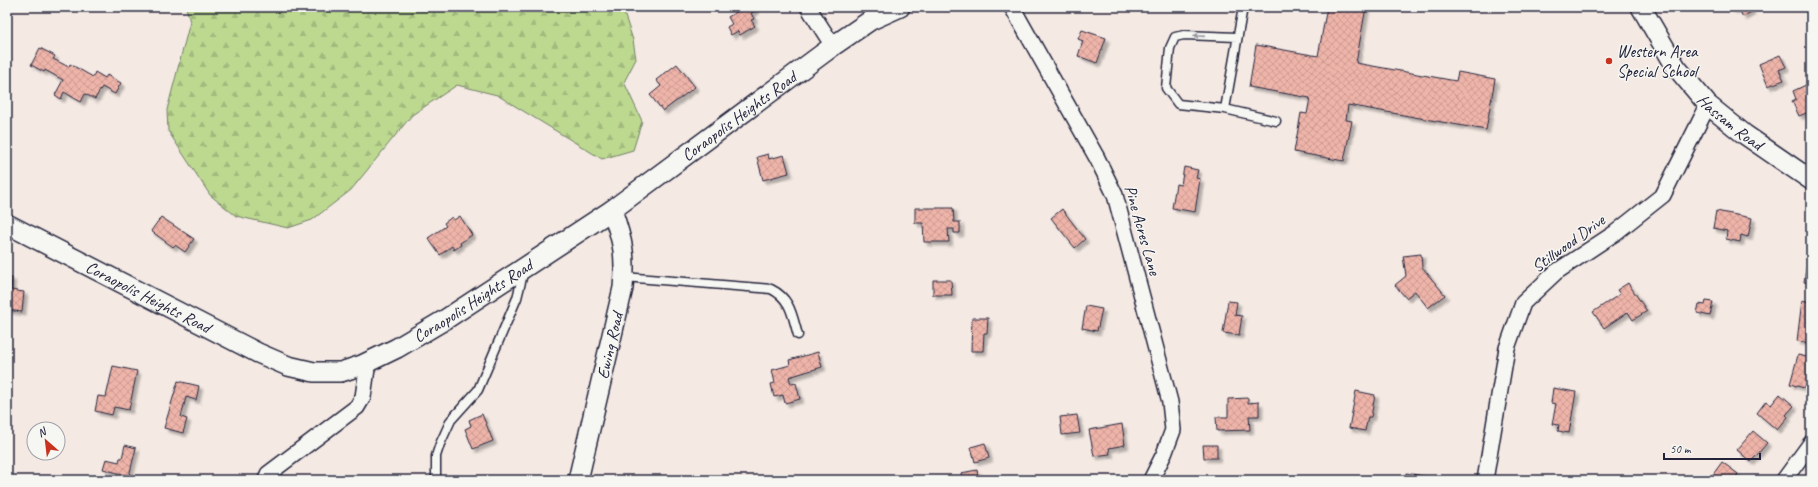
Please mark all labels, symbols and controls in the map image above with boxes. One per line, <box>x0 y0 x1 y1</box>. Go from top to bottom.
one-way arrow <box>1193 33 1205 40</box>
place label: Western Area Special School <box>1617 41 1700 82</box>
marker: Western Area Special School <box>1604 56 1614 66</box>
street label: Coraopolis Heights Road <box>678 66 802 166</box>
street label: Hassam Road <box>1692 90 1769 156</box>
street label: Pine Acres Lane <box>1120 183 1166 279</box>
street label: Stillwood Drive <box>1528 209 1610 277</box>
street label: Coraopolis Heights Road <box>410 254 539 347</box>
street label: Coraopolis Heights Road <box>82 256 216 339</box>
street label: Ewing Road <box>592 308 628 381</box>
north arrow <box>26 421 66 461</box>
text: N <box>35 423 50 440</box>
scale bar <box>1664 435 1760 461</box>
text: 50 m <box>1670 441 1692 457</box>

